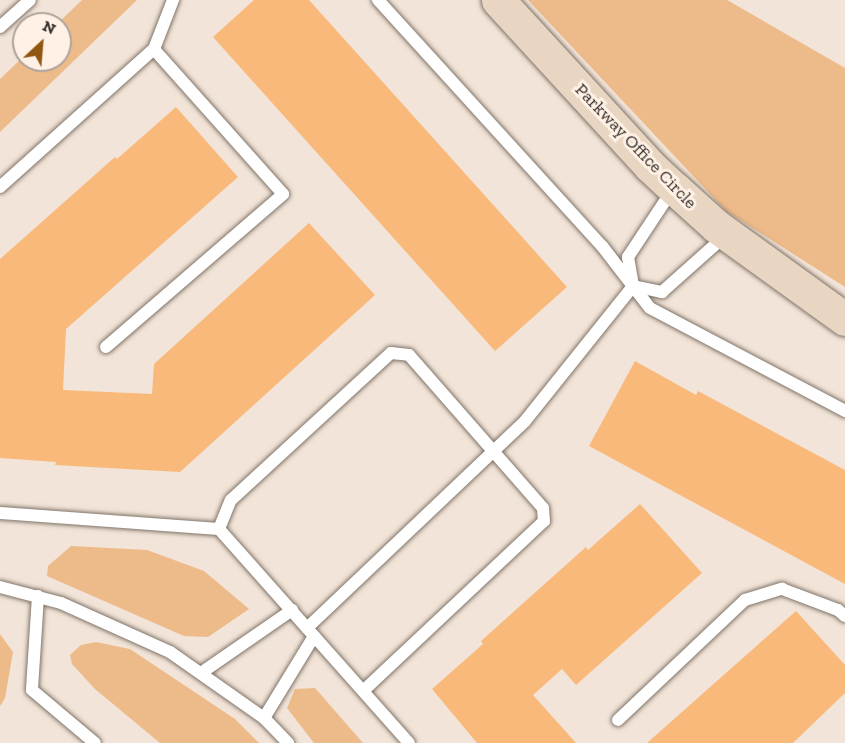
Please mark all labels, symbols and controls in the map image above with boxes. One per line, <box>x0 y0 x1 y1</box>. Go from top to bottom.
north arrow <box>12 12 72 72</box>
text: N <box>40 16 59 38</box>
street label: Parkway Office Circle <box>570 79 702 213</box>

